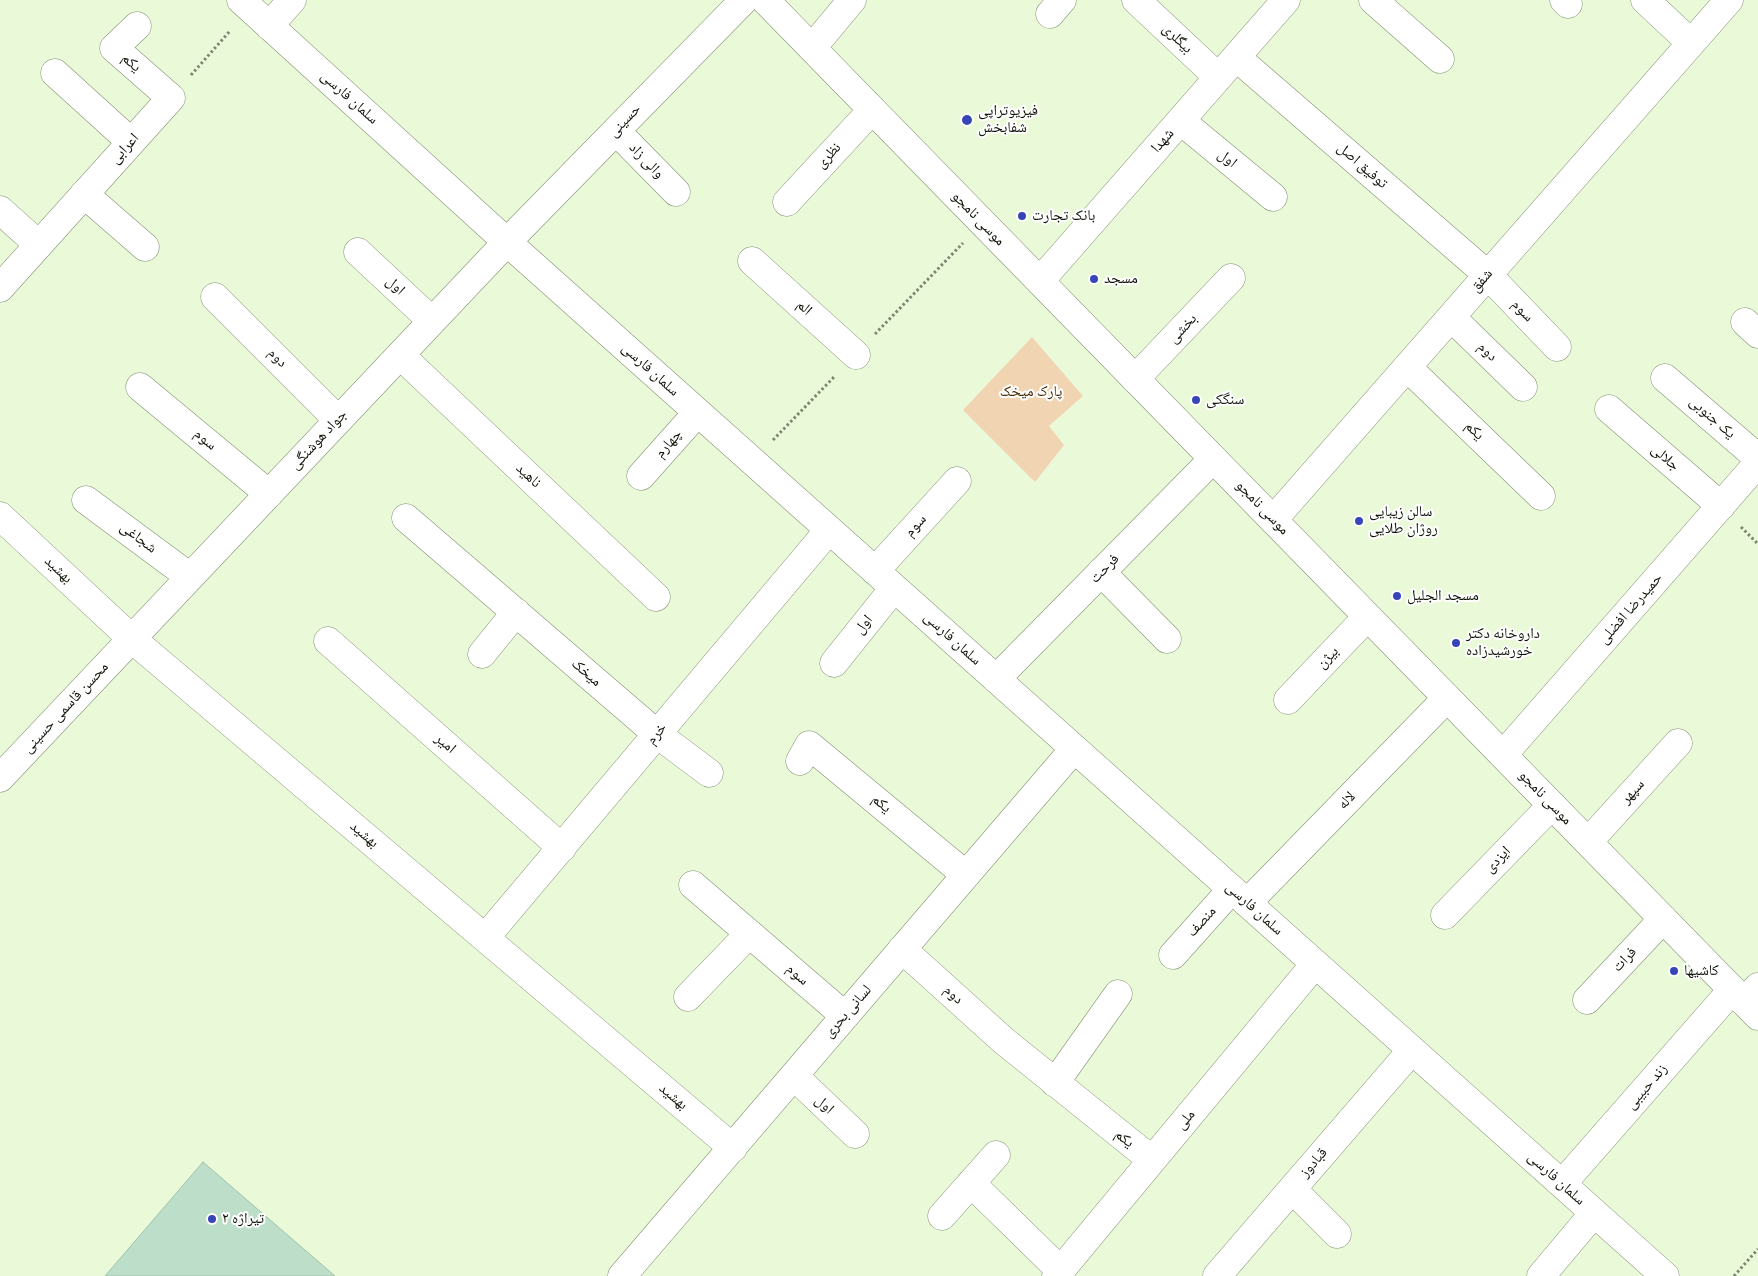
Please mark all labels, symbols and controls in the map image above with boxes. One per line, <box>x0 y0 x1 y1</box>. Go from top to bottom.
street label: بیگلری <box>1158 20 1196 58</box>
street label: یکم <box>118 50 144 76</box>
street label: سلمان فارسی <box>316 67 382 129</box>
street label: حسینی <box>605 101 645 141</box>
place label: فیزیوتراپی شفابخش <box>978 102 1038 137</box>
marker: فیزیوتراپی شفابخش <box>960 113 974 127</box>
street label: شهدا <box>1148 125 1178 157</box>
street label: اعرابی <box>107 130 143 168</box>
street label: والی زاد <box>625 139 667 183</box>
street label: نظری <box>813 139 845 173</box>
street label: توفیق اصل <box>1333 139 1391 193</box>
street label: اول <box>1214 146 1240 172</box>
street label: موسی نامجو <box>948 188 1008 250</box>
place label: بانک تجارت <box>1032 207 1095 225</box>
marker: بانک تجارت <box>1016 210 1028 222</box>
street label: شفق <box>1467 266 1497 296</box>
place label: مسجد <box>1104 270 1138 288</box>
street label: اول <box>382 273 408 299</box>
marker: مسجد <box>1088 273 1100 285</box>
street label: الم <box>793 296 815 320</box>
street label: سوم <box>1507 296 1537 326</box>
street label: بخشی <box>1165 310 1201 348</box>
street label: دوم <box>1473 338 1501 366</box>
street label: سلمان فارسی <box>617 339 683 401</box>
street label: دوم <box>263 344 291 372</box>
park label: پارک میخک <box>1000 383 1062 401</box>
place label: سنگکی <box>1206 391 1244 409</box>
street label: یک جنوبی <box>1685 393 1739 443</box>
marker: سنگکی <box>1190 394 1202 406</box>
street label: جواد هوشنگی <box>287 406 351 474</box>
street label: یکم <box>1461 418 1487 444</box>
street label: سوم <box>190 425 220 455</box>
street label: چهارم <box>652 426 686 462</box>
street label: جلالی <box>1647 441 1683 475</box>
street label: ناهید <box>512 460 544 492</box>
street label: موسی نامجو <box>1232 477 1292 539</box>
place label: سالن زیبایی روژان طلایی <box>1369 503 1438 538</box>
street label: سوم <box>901 511 931 541</box>
marker: سالن زیبایی روژان طلایی <box>1353 515 1365 527</box>
street label: شجاغی <box>116 518 160 558</box>
street label: فرحت <box>1087 551 1123 587</box>
street label: بهشید <box>40 552 76 588</box>
street label: حمیدرضا افضلی <box>1595 570 1667 648</box>
place label: مسجد الجلیل <box>1407 587 1479 605</box>
marker: مسجد الجلیل <box>1391 590 1403 602</box>
street label: سلمان فارسی <box>919 608 985 670</box>
street label: اول <box>851 612 877 638</box>
place label: داروخانه دکتر خورشیدزاده <box>1466 625 1540 660</box>
marker: داروخانه دکتر خورشیدزاده <box>1450 637 1462 649</box>
street label: بیژن <box>1313 643 1343 673</box>
street label: میخک <box>567 655 605 691</box>
street label: محسن قاسمی حسینی <box>19 659 113 757</box>
street label: خرم <box>643 719 671 749</box>
street label: امیر <box>431 730 459 758</box>
street label: موسی نامجو <box>1515 767 1575 829</box>
street label: سپهر <box>1617 776 1649 808</box>
street label: لاله <box>1334 788 1360 814</box>
street label: یکم <box>868 791 894 817</box>
street label: بهشید <box>346 818 382 852</box>
street label: ایزدی <box>1481 843 1515 877</box>
street label: سلمان فارسی <box>1221 878 1287 940</box>
street label: منصف <box>1184 903 1220 941</box>
street label: فرات <box>1609 944 1641 976</box>
street label: سوم <box>782 960 812 990</box>
place label: کاشیها <box>1684 962 1719 980</box>
marker: کاشیها <box>1668 965 1680 977</box>
street label: دوم <box>939 981 967 1009</box>
street label: لسانی بحری <box>820 982 876 1042</box>
street label: زند حبیبی <box>1622 1061 1672 1113</box>
street label: بهشید <box>655 1080 691 1114</box>
street label: اول <box>811 1092 837 1118</box>
street label: ملی <box>1172 1106 1200 1134</box>
street label: یکم <box>1111 1126 1137 1152</box>
street label: قبادوز <box>1296 1144 1332 1182</box>
street label: سلمان فارسی <box>1523 1148 1589 1210</box>
place label: تیراژه ۲ <box>222 1210 264 1228</box>
marker: تیراژه ۲ <box>206 1213 218 1225</box>

